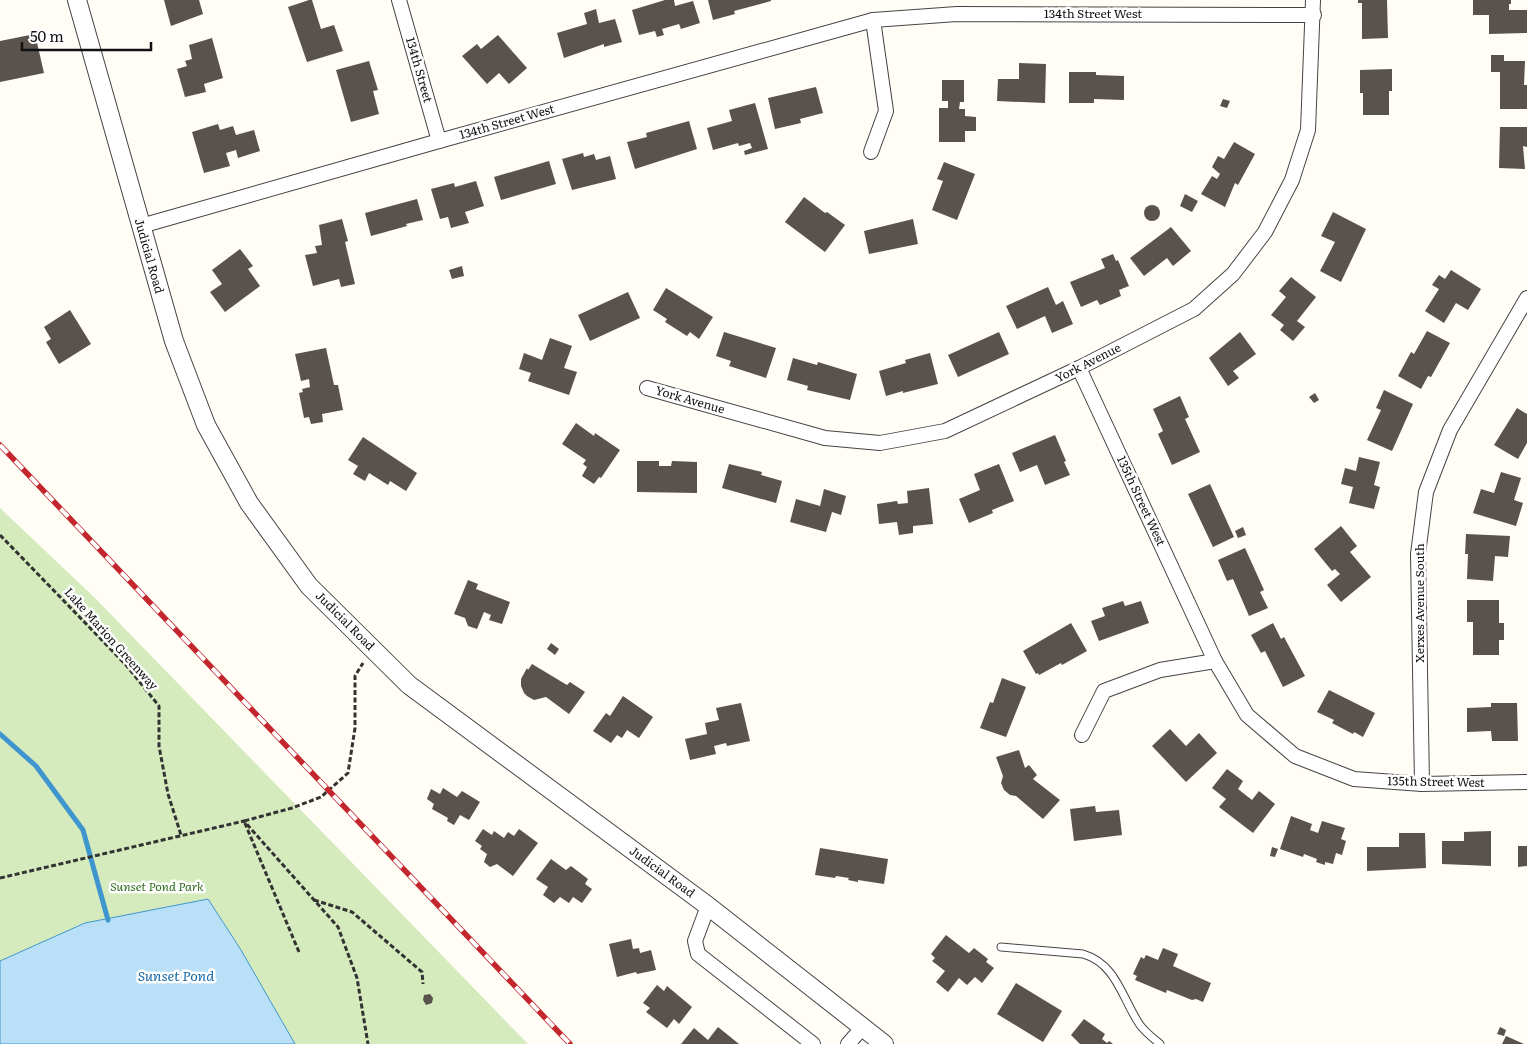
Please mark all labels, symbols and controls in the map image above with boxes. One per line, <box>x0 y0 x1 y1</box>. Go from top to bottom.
street label: 134th Street West <box>1044 4 1142 22</box>
scale bar <box>22 20 151 52</box>
text: 50 m <box>30 24 64 47</box>
street label: 134th Street <box>402 35 438 105</box>
street label: 134th Street West <box>457 99 556 143</box>
street label: Judicial Road <box>131 216 169 296</box>
street label: York Avenue <box>1052 338 1124 386</box>
street label: York Avenue <box>653 381 727 418</box>
street label: 135th Street West <box>1113 453 1171 549</box>
street label: Xerxes Avenue South <box>1410 543 1428 663</box>
street label: Lake Marion Greenway <box>61 583 163 694</box>
street label: Judicial Road <box>312 587 380 654</box>
street label: 135th Street West <box>1387 771 1485 791</box>
street label: Judicial Road <box>626 841 700 902</box>
park label: Sunset Pond Park <box>110 877 204 895</box>
water label: Sunset Pond <box>138 965 214 985</box>

